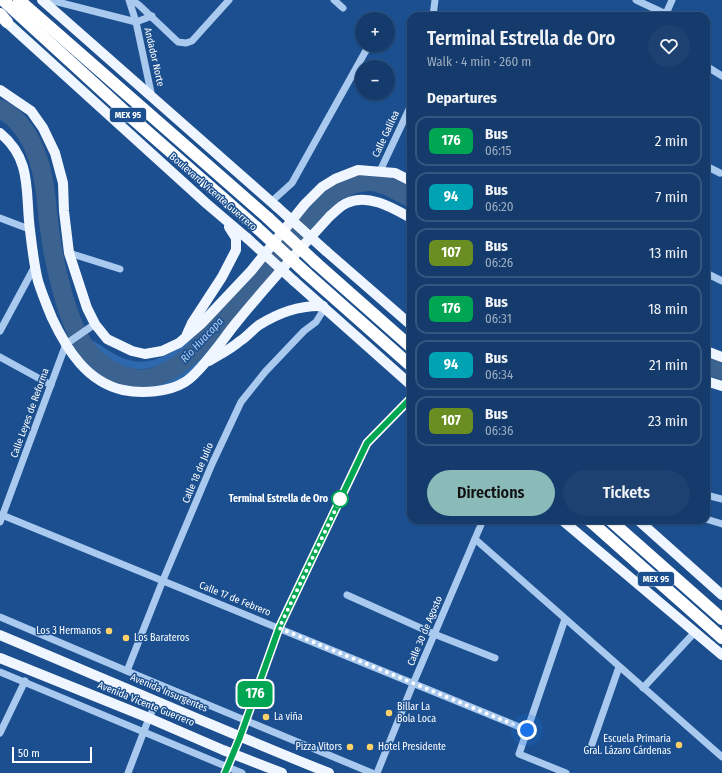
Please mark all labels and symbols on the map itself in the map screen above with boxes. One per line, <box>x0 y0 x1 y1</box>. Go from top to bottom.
street label: Andador Norte <box>141 26 167 88</box>
road number: MEX 95 <box>110 108 146 122</box>
street label: Calle Galilea <box>370 109 402 159</box>
street label: Boulevard Vicente Guerrero <box>167 151 259 233</box>
water label: Río Huacapa <box>178 315 226 365</box>
street label: Calle Leyes de Reforma <box>8 366 52 459</box>
street label: Calle 18 de Julio <box>180 441 216 505</box>
marker: Terminal Estrella de Oro <box>331 490 349 508</box>
place label: Terminal Estrella de Oro <box>229 493 329 505</box>
road number: MEX 95 <box>638 572 674 586</box>
street label: Calle 17 de Febrero <box>197 579 273 619</box>
street label: Calle 30 de Agosto <box>405 594 445 668</box>
place label: Los 3 Hermanos <box>36 625 101 637</box>
marker: Los 3 Hermanos <box>104 626 114 636</box>
place label: Los Barateros <box>134 632 189 644</box>
marker: Los Barateros <box>121 633 131 643</box>
street label: Avenida Insurgentes <box>129 671 209 715</box>
street label: Avenida Vicente Guerrero <box>96 679 196 729</box>
line badge: 176 <box>232 681 278 707</box>
place label: Billar La Bola Loca <box>397 701 436 725</box>
marker: Billar La Bola Loca <box>384 708 394 718</box>
place label: La viña <box>274 711 303 723</box>
marker: La viña <box>261 712 271 722</box>
your location <box>517 720 537 740</box>
place label: Escuela Primaria Gral. Lázaro Cárdenas <box>584 733 671 757</box>
marker: Escuela Primaria Gral. Lázaro Cárdenas <box>674 740 684 750</box>
place label: Pizza Vitors <box>296 741 342 753</box>
place label: Hotel Presidente <box>378 741 446 753</box>
marker: Pizza Vitors <box>345 742 355 752</box>
marker: Hotel Presidente <box>365 742 375 752</box>
scale bar <box>12 745 92 764</box>

